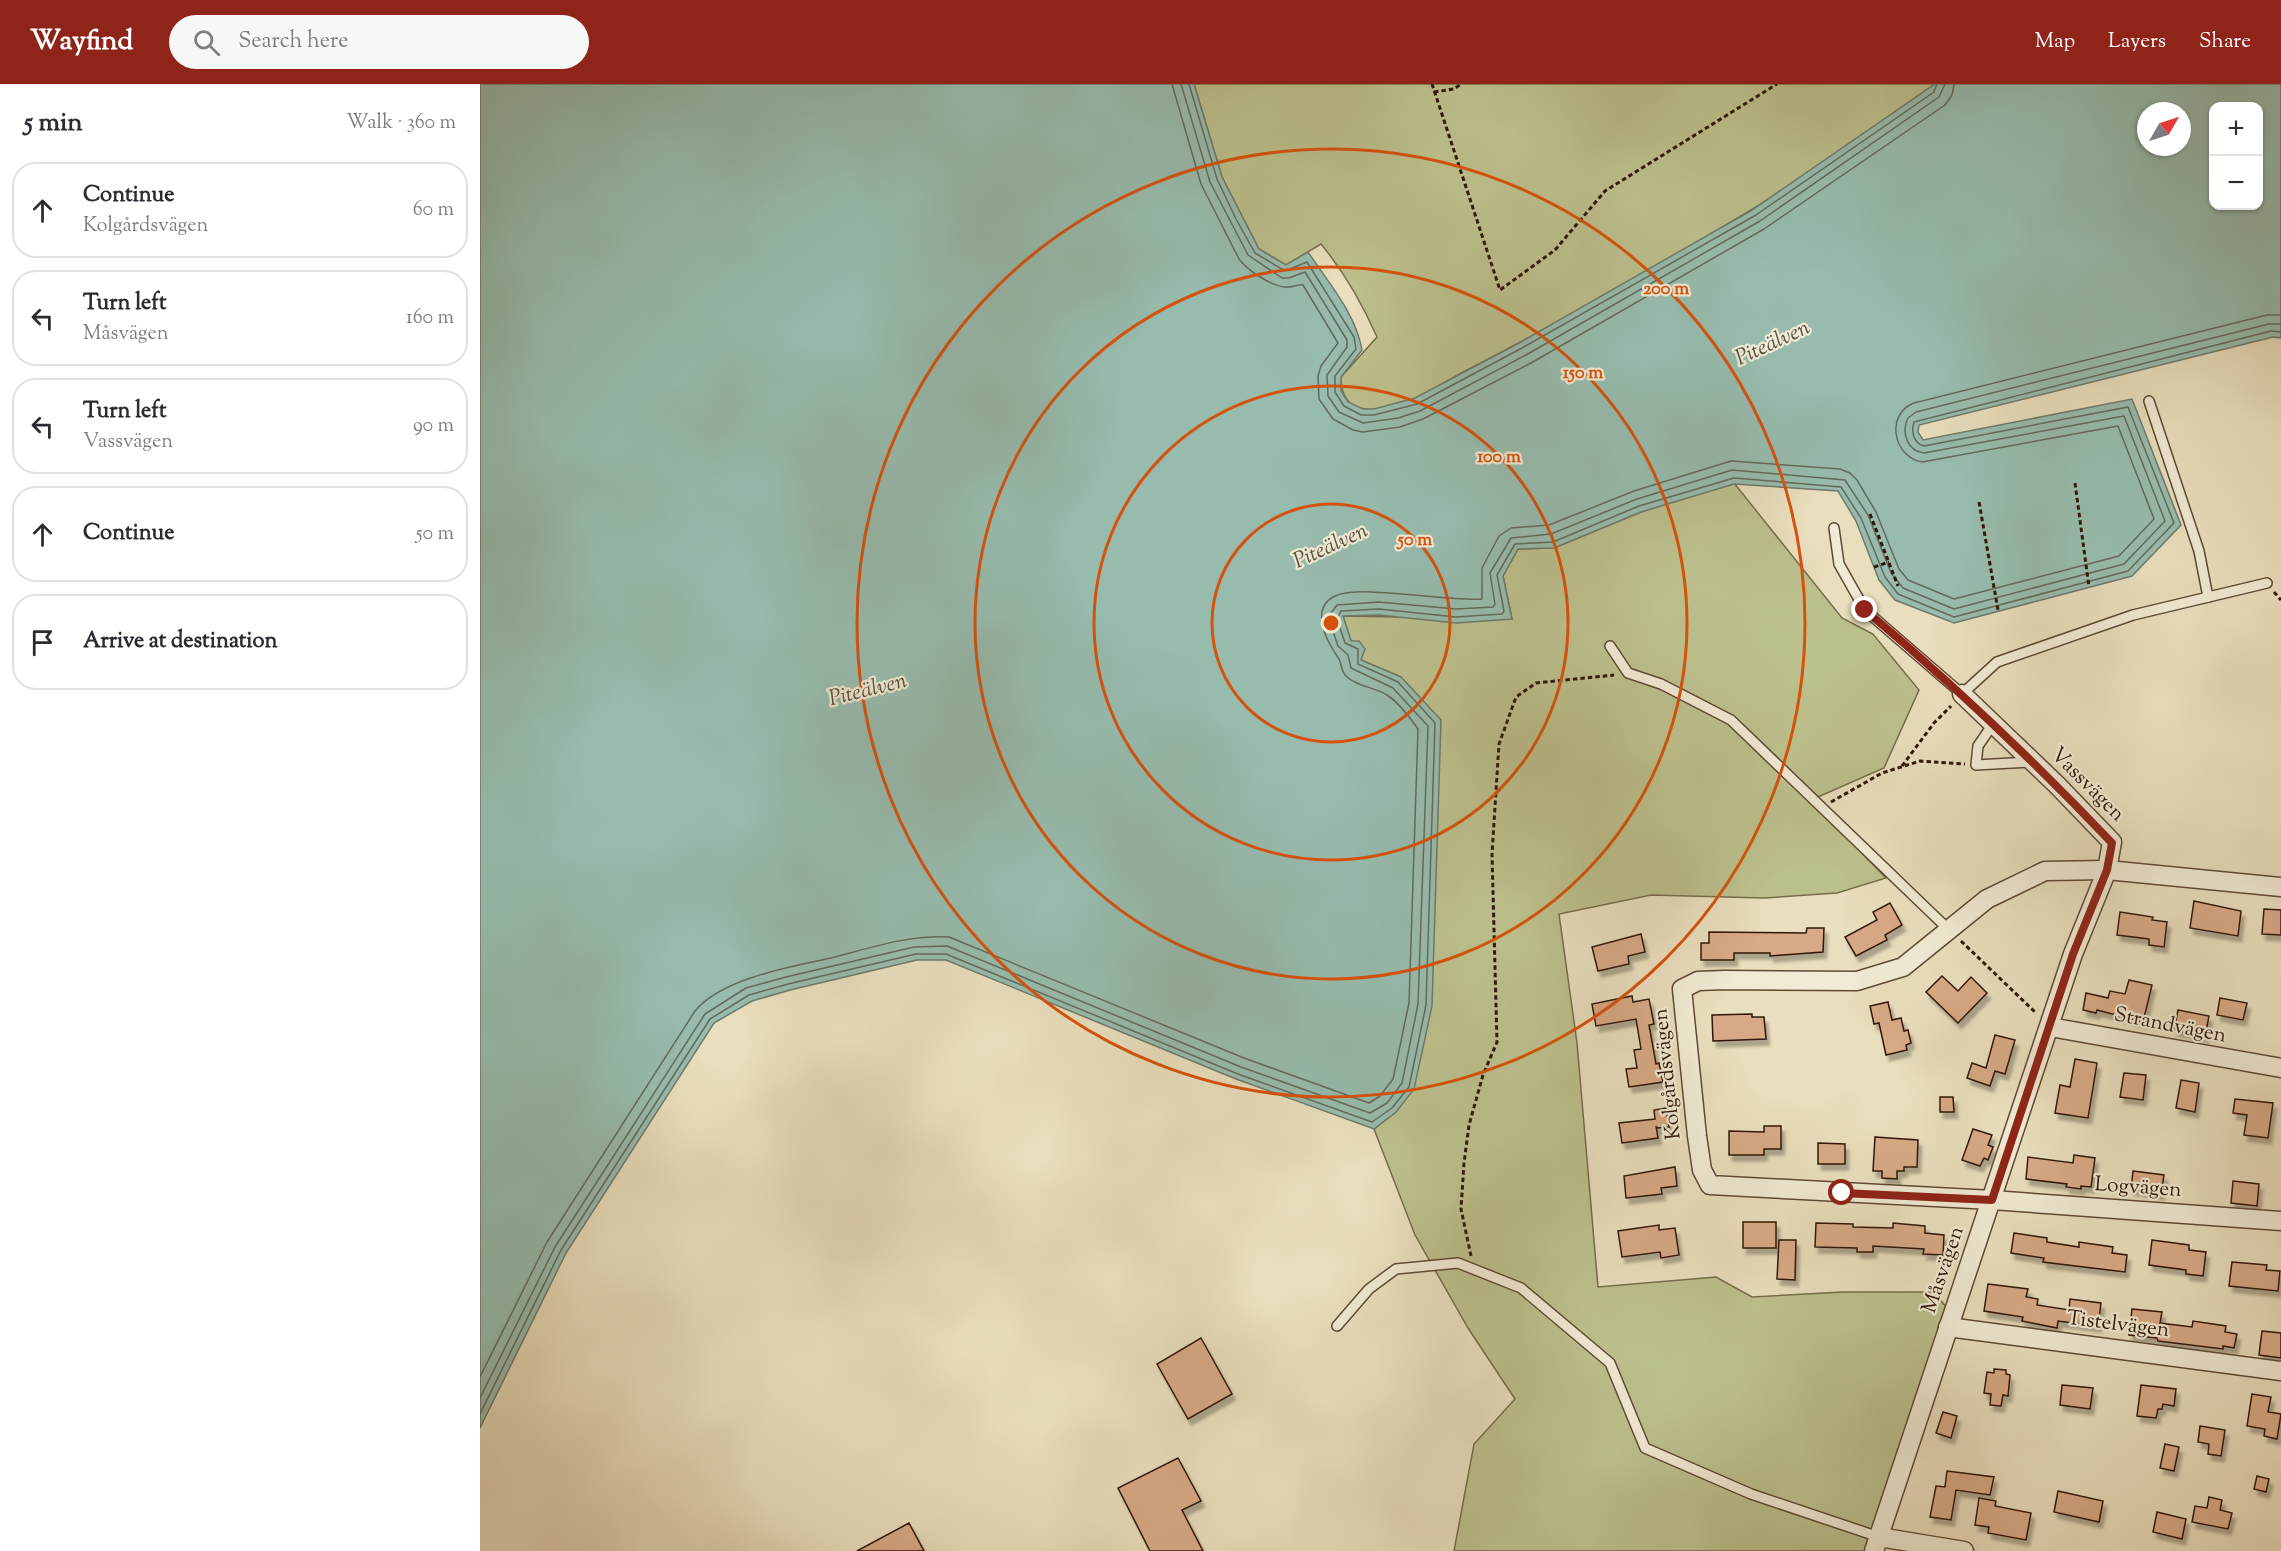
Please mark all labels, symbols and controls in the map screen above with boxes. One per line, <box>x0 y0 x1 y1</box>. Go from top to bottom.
search box <box>169 15 589 69</box>
text: Wayfind <box>30 22 133 62</box>
icon: search <box>190 26 223 59</box>
text: Search here <box>238 26 349 58</box>
text: Map <box>2035 27 2075 57</box>
text: Layers <box>2108 27 2166 57</box>
text: Share <box>2199 27 2251 57</box>
north arrow <box>2137 102 2191 156</box>
map controls <box>2209 102 2263 210</box>
button: + <box>2209 102 2263 156</box>
text: 5 min <box>24 105 83 142</box>
text: Walk · 360 m <box>346 109 456 138</box>
button: − <box>2209 156 2263 210</box>
text: Continue <box>83 180 174 212</box>
icon: ahead <box>26 194 59 227</box>
text: 60 m <box>413 196 454 225</box>
text: Kolgårdsvägen <box>83 212 208 241</box>
text: 200 m <box>1643 277 1689 303</box>
text: Turn left <box>83 288 166 320</box>
icon: left <box>26 302 59 335</box>
text: 160 m <box>406 304 454 333</box>
water label: Piteälven <box>1730 313 1816 375</box>
text: Måsvägen <box>83 320 169 349</box>
text: 150 m <box>1563 361 1603 387</box>
text: Turn left <box>83 396 166 428</box>
icon: left <box>26 410 59 443</box>
text: 90 m <box>413 412 454 441</box>
text: Vassvägen <box>83 428 173 457</box>
text: 100 m <box>1477 445 1521 471</box>
water label: Piteälven <box>1288 516 1374 578</box>
icon: ahead <box>26 518 59 551</box>
text: Continue <box>83 518 174 550</box>
text: 50 m <box>416 520 454 549</box>
text: 50 m <box>1396 528 1432 554</box>
route end <box>1851 596 1877 622</box>
centre of rings <box>1321 613 1341 633</box>
icon: arrive <box>26 626 59 659</box>
text: Arrive at destination <box>83 626 278 658</box>
water label: Piteälven <box>826 666 911 716</box>
street label: Vassvägen <box>2043 741 2131 829</box>
street label: Strandvägen <box>2111 1000 2229 1052</box>
street label: Kolgårdsvägen <box>1646 1007 1690 1141</box>
street label: Logvägen <box>2094 1170 2182 1206</box>
route start <box>1828 1179 1854 1205</box>
street label: Måsvägen <box>1915 1223 1973 1317</box>
street label: Tistelvägen <box>2065 1304 2171 1346</box>

